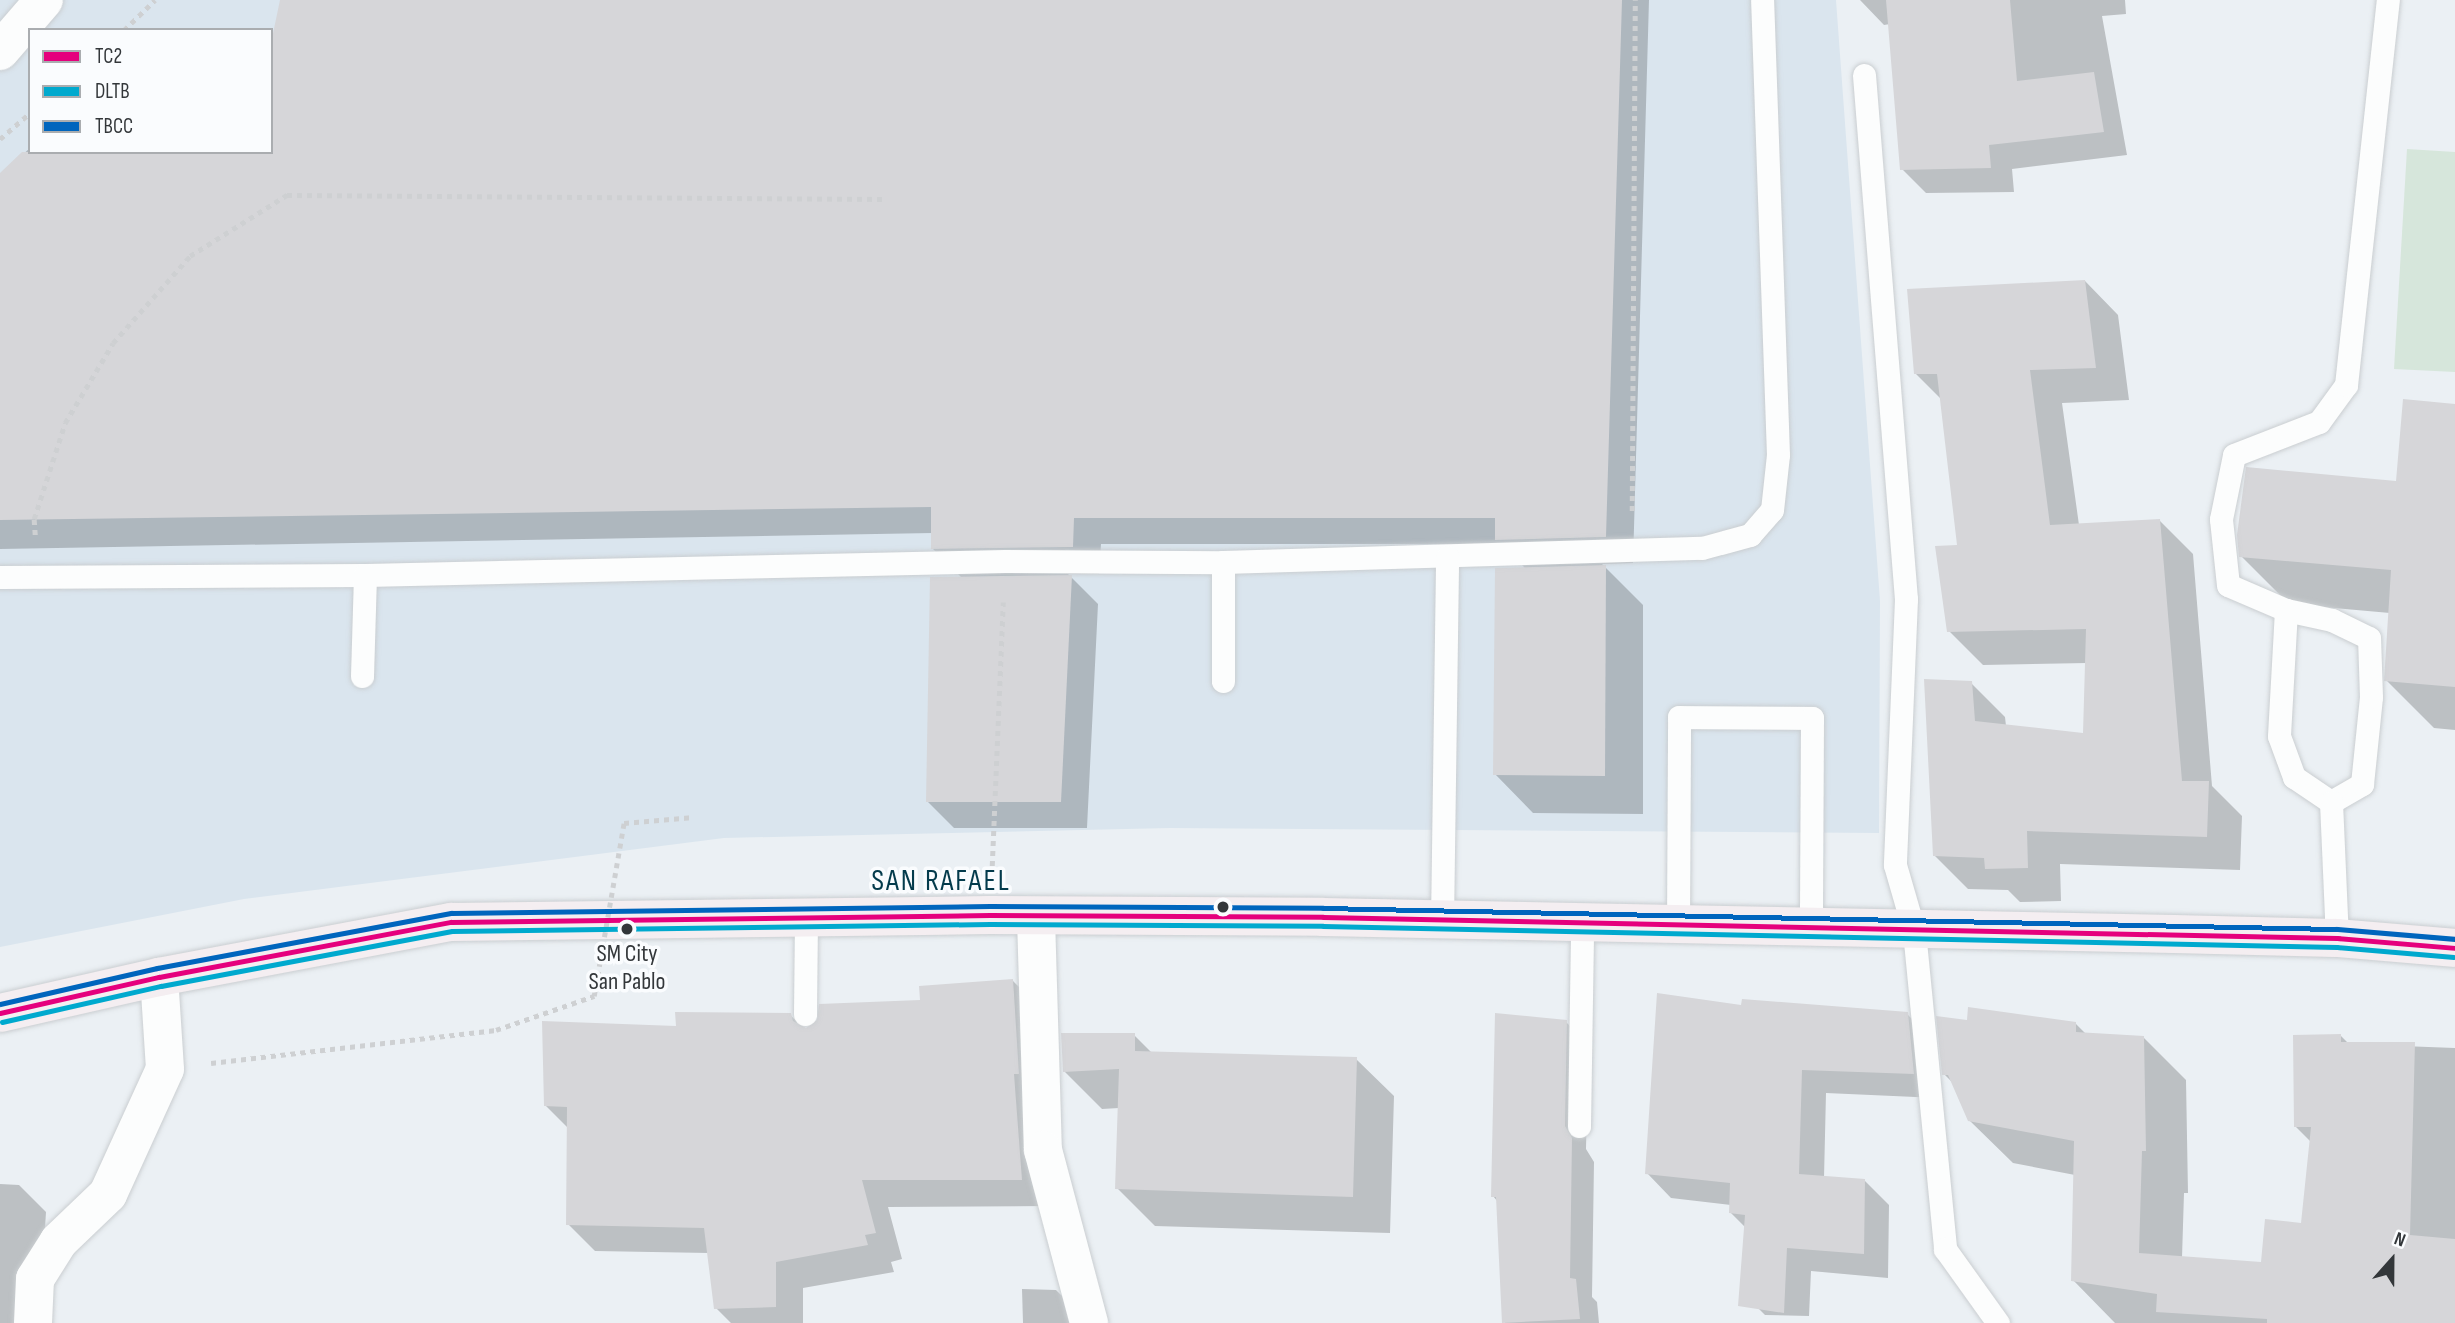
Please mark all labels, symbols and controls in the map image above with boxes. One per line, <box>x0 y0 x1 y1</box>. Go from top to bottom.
legend <box>28 28 273 154</box>
text: TC2 <box>95 44 122 69</box>
text: DLTB <box>95 79 130 104</box>
text: TBCC <box>95 114 133 139</box>
district label: SAN RAFAEL <box>872 863 1010 899</box>
unlabelled marker <box>1216 900 1230 914</box>
marker: SM City San Pablo <box>620 922 634 936</box>
place label: SM City San Pablo <box>588 940 666 996</box>
north arrow <box>2357 1225 2427 1295</box>
text: N <box>2391 1227 2409 1252</box>

